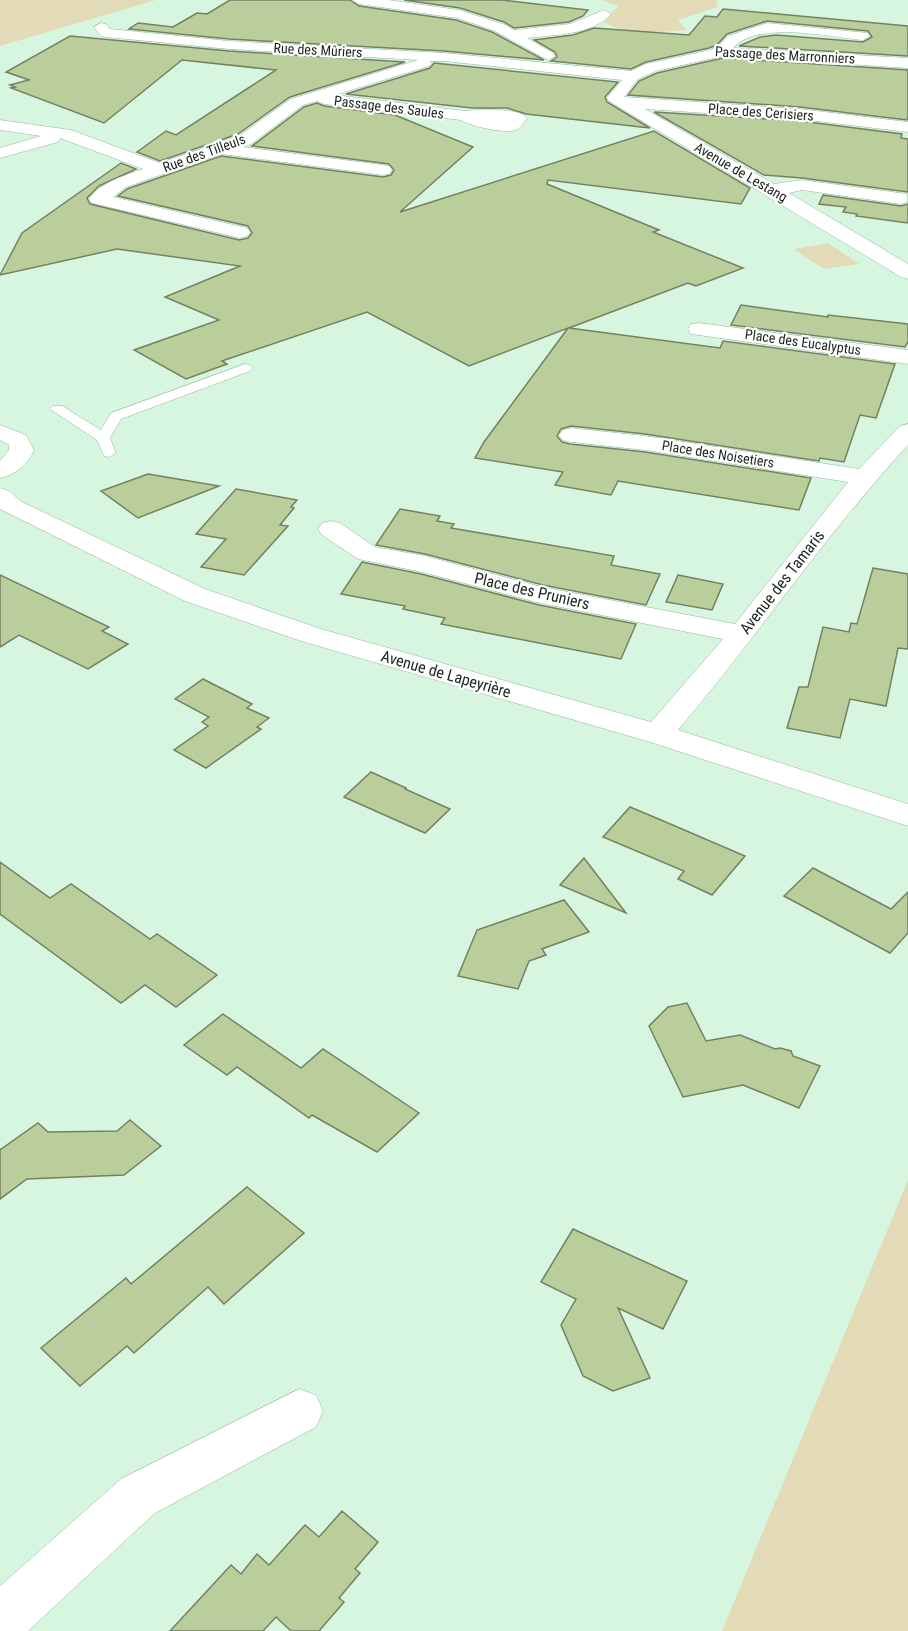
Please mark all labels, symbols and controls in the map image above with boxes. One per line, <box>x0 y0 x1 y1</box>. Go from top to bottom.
street label: Rue des Mûriers <box>273 40 363 60</box>
street label: Passage des Marronniers <box>715 43 855 67</box>
street label: Passage des Saules <box>333 92 445 122</box>
street label: Place des Cerisiers <box>708 100 814 124</box>
street label: Rue des Tilleuls <box>161 131 247 175</box>
street label: Avenue de Lestang <box>692 139 790 205</box>
street label: Place des Eucalyptus <box>744 326 862 358</box>
street label: Place des Noisetiers <box>661 437 775 471</box>
street label: Avenue des Tamaris <box>736 526 828 638</box>
street label: Place des Pruniers <box>472 568 592 614</box>
street label: Avenue de Lapeyrière <box>379 646 513 702</box>

